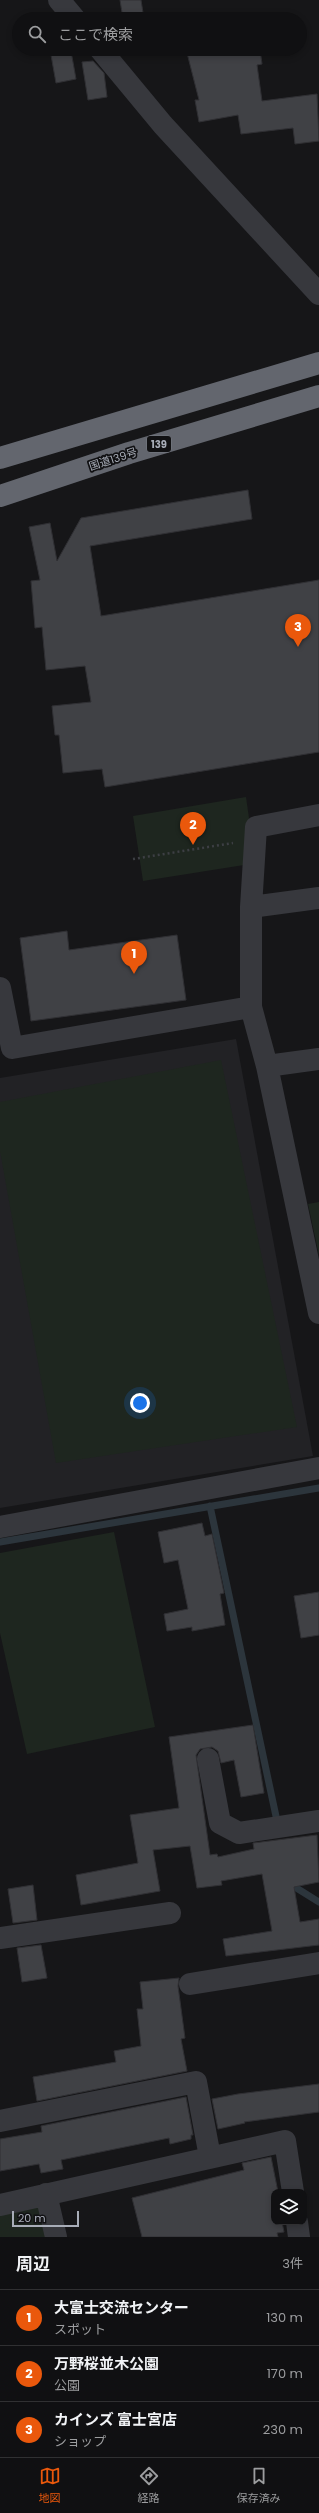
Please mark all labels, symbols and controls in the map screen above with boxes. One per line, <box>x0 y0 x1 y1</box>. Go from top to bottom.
search box <box>12 12 307 56</box>
icon: search <box>26 23 48 45</box>
text: ここで検索 <box>58 24 133 45</box>
road number: 139 <box>147 436 171 452</box>
street label: 国道139号 <box>87 444 139 474</box>
pin: 3 <box>285 614 311 647</box>
pin: 2 <box>180 812 206 845</box>
pin: 1 <box>121 941 147 974</box>
your location <box>130 1393 150 1413</box>
map controls <box>271 2189 307 2225</box>
button: layers <box>271 2189 307 2225</box>
scale bar <box>12 2209 79 2228</box>
text: 20 m <box>18 2210 46 2226</box>
text: 周辺 <box>16 2252 50 2276</box>
text: 3件 <box>282 2254 303 2273</box>
text: 大富士交流センター <box>54 2297 189 2318</box>
text: 1 <box>27 2308 31 2327</box>
text: 130 m <box>266 2308 303 2327</box>
text: スポット <box>54 2320 106 2339</box>
text: 万野桜並木公園 <box>54 2353 159 2374</box>
text: 2 <box>25 2364 33 2383</box>
text: 170 m <box>267 2364 303 2383</box>
text: 公園 <box>54 2376 80 2395</box>
text: カインズ 富士宮店 <box>54 2409 177 2430</box>
text: 3 <box>25 2420 33 2439</box>
text: 230 m <box>263 2420 303 2439</box>
text: ショップ <box>54 2432 106 2451</box>
tab: 地図 <box>39 2465 61 2507</box>
tab: 経路 <box>138 2465 160 2507</box>
tab: 保存済み <box>237 2465 281 2507</box>

